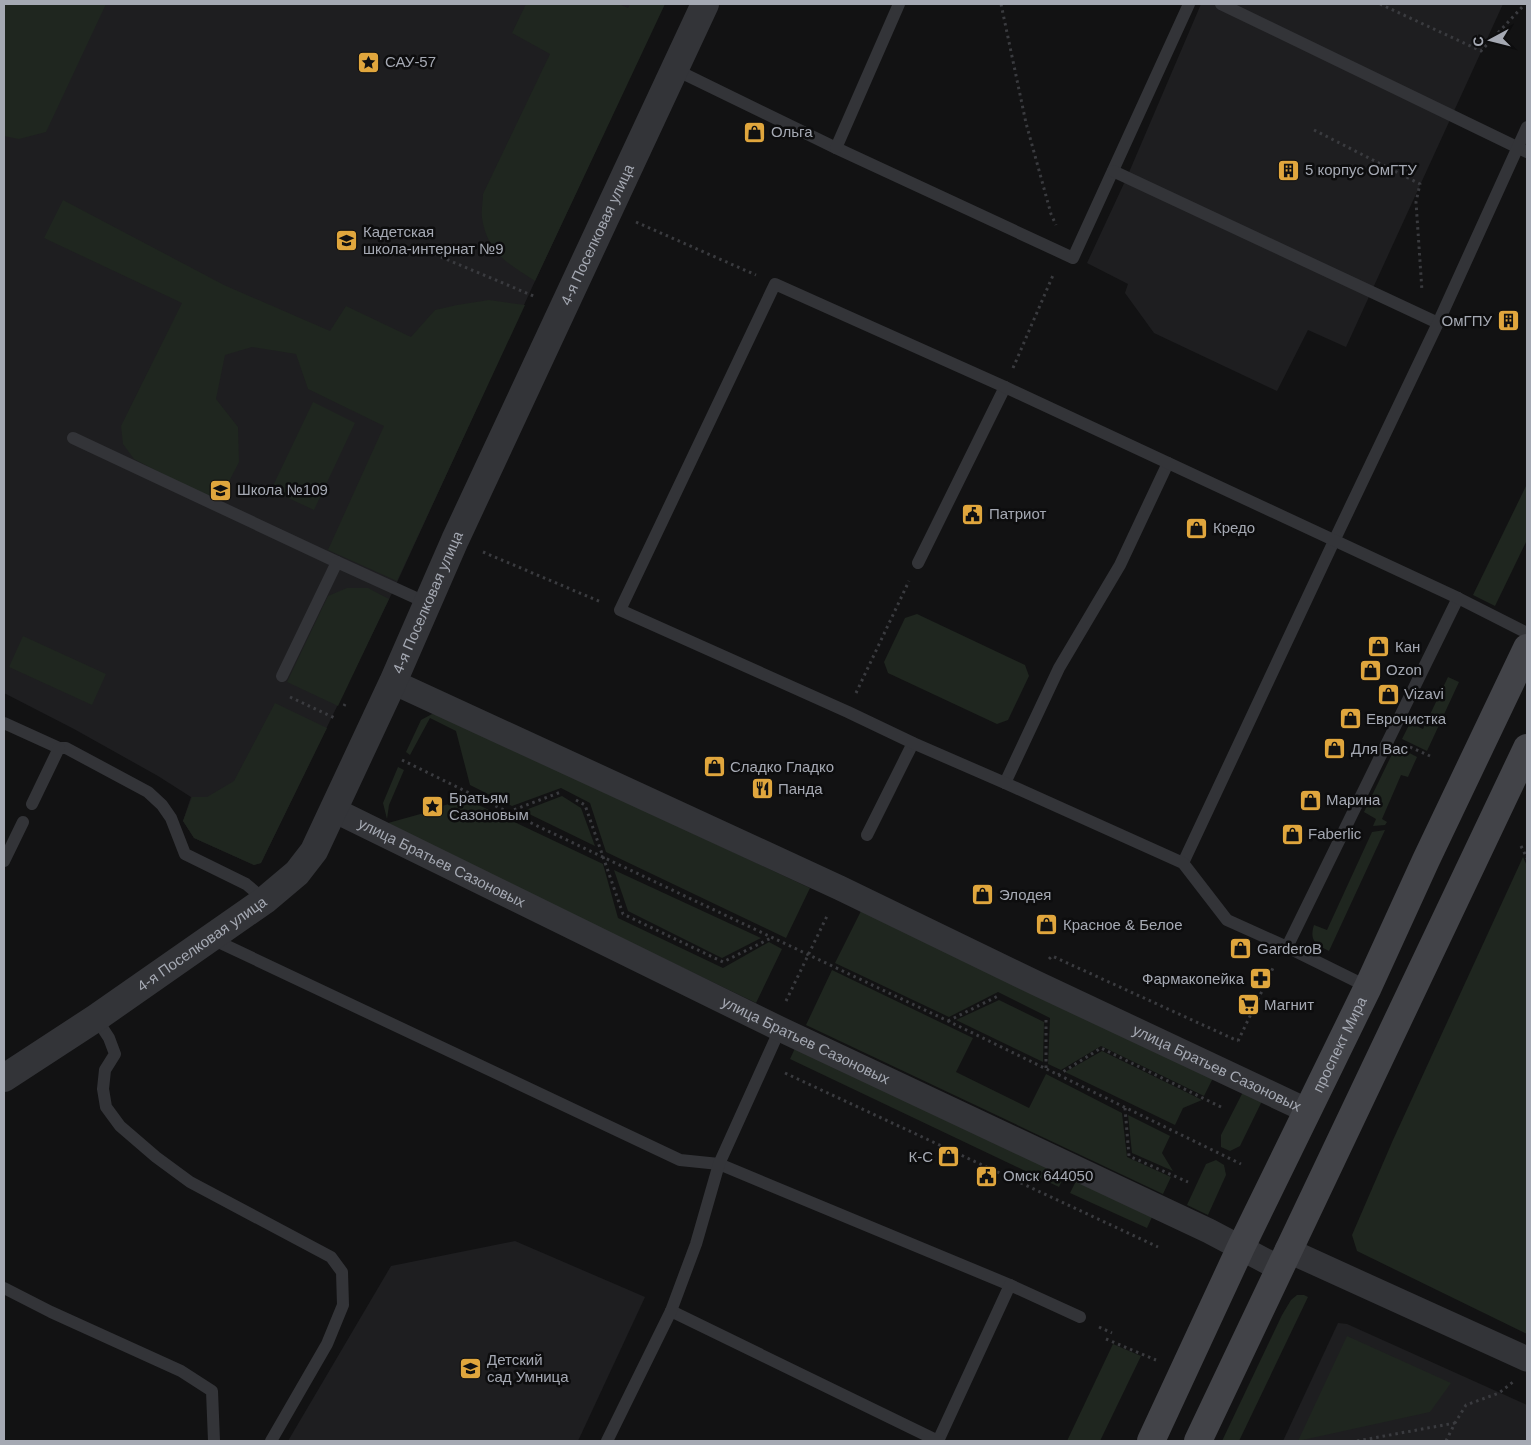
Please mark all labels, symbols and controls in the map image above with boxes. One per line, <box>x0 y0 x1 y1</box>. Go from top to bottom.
north arrow <box>1466 15 1516 65</box>
text: С <box>1470 36 1487 48</box>
place icon: САУ-57 <box>357 50 381 74</box>
place label: САУ-57 <box>385 53 436 70</box>
shop icon: Ольга <box>743 120 767 144</box>
place label: Ольга <box>771 123 813 140</box>
building icon: 5 корпус ОмГТУ <box>1277 158 1301 182</box>
street label: 4-я Поселковая улица <box>557 161 637 308</box>
place label: 5 корпус ОмГТУ <box>1305 161 1417 178</box>
place label: Кадетская школа-интернат №9 <box>363 223 504 257</box>
school or university icon: Кадетская школа-интернат №9 <box>335 229 359 253</box>
building icon: ОмГПУ <box>1496 309 1520 333</box>
place label: ОмГПУ <box>1442 312 1492 329</box>
school or university icon: Школа №109 <box>209 478 233 502</box>
place label: Школа №109 <box>237 481 328 498</box>
public building icon: Патриот <box>961 502 985 526</box>
place label: Патриот <box>989 505 1046 522</box>
shop icon: Кредо <box>1185 516 1209 540</box>
place label: Кредо <box>1213 519 1255 536</box>
street label: 4-я Поселковая улица <box>389 528 466 676</box>
shop icon: Кан <box>1367 635 1391 659</box>
place label: Кан <box>1395 638 1420 655</box>
shop icon: Ozon <box>1358 658 1382 682</box>
place label: Ozon <box>1386 661 1422 678</box>
shop icon: Vizavi <box>1376 682 1400 706</box>
place label: Vizavi <box>1404 685 1444 702</box>
shop icon: Еврочистка <box>1338 707 1362 731</box>
place label: Еврочистка <box>1366 710 1447 727</box>
shop icon: Для Вас <box>1323 737 1347 761</box>
place label: Для Вас <box>1351 740 1409 757</box>
shop icon: Сладко Гладко <box>702 755 726 779</box>
place label: Сладко Гладко <box>730 758 834 775</box>
restaurant icon: Панда <box>750 777 774 801</box>
place label: Панда <box>778 780 823 797</box>
shop icon: Марина <box>1298 788 1322 812</box>
place label: Братьям Сазоновым <box>449 789 529 823</box>
place label: Марина <box>1326 791 1381 808</box>
place icon: Братьям Сазоновым <box>421 795 445 819</box>
street label: улица Братьев Сазоновых <box>356 814 529 911</box>
shop icon: Faberlic <box>1280 822 1304 846</box>
place label: Faberlic <box>1308 825 1362 842</box>
shop icon: Элодея <box>971 883 995 907</box>
place label: Элодея <box>999 886 1051 903</box>
street label: 4-я Поселковая улица <box>134 892 270 995</box>
shop icon: Красное & Белое <box>1035 913 1059 937</box>
place label: Красное & Белое <box>1063 916 1183 933</box>
shop icon: GarderoB <box>1229 937 1253 961</box>
place label: GarderoB <box>1257 940 1322 957</box>
pharmacy icon: Фармакопейка <box>1248 967 1272 991</box>
place label: Фармакопейка <box>1142 970 1245 987</box>
street label: улица Братьев Сазоновых <box>719 993 893 1088</box>
supermarket icon: Магнит <box>1236 993 1260 1017</box>
street label: проспект Мира <box>1309 993 1370 1095</box>
place label: Магнит <box>1264 996 1314 1013</box>
street label: улица Братьев Сазоновых <box>1130 1021 1304 1115</box>
shop icon: К-С <box>937 1145 961 1169</box>
place label: К-С <box>908 1148 933 1165</box>
public building icon: Омск 644050 <box>975 1164 999 1188</box>
place label: Омск 644050 <box>1003 1167 1093 1184</box>
place label: Детский сад Умница <box>487 1351 569 1385</box>
school or university icon: Детский сад Умница <box>459 1357 483 1381</box>

